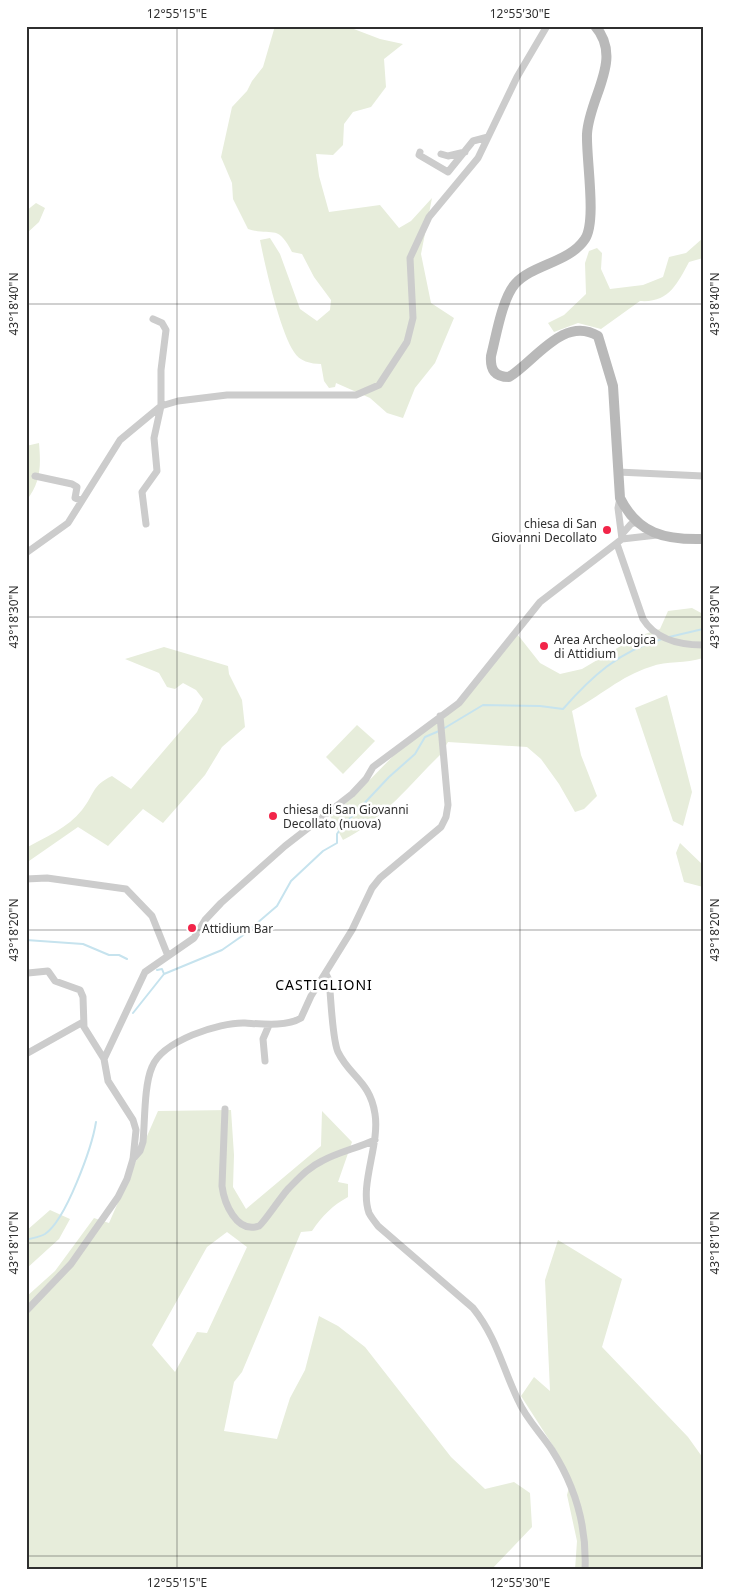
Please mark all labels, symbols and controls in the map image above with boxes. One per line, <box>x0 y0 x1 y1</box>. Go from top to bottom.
text: 12°55'15"E <box>147 5 207 22</box>
text: 12°55'30"E <box>490 5 550 22</box>
text: 43°18'40"N <box>5 272 22 336</box>
text: 43°18'40"N <box>706 272 723 336</box>
place label: chiesa di San Giovanni Decollato <box>491 515 597 546</box>
marker: chiesa di San Giovanni Decollato <box>601 524 613 536</box>
text: 43°18'30"N <box>5 585 22 649</box>
text: 43°18'30"N <box>706 585 723 649</box>
place label: Area Archeologica di Attidium <box>554 631 656 662</box>
marker: Area Archeologica di Attidium <box>538 640 550 652</box>
place label: chiesa di San Giovanni Decollato (nuova) <box>283 801 409 832</box>
marker: chiesa di San Giovanni Decollato (nuova) <box>267 810 279 822</box>
text: 43°18'20"N <box>5 898 22 962</box>
text: 43°18'20"N <box>706 898 723 962</box>
place label: Attidium Bar <box>202 920 273 937</box>
marker: Attidium Bar <box>186 922 198 934</box>
district label: CASTIGLIONI <box>275 975 373 994</box>
text: 43°18'10"N <box>5 1211 22 1275</box>
text: 43°18'10"N <box>706 1211 723 1275</box>
text: 12°55'15"E <box>147 1574 207 1591</box>
text: 12°55'30"E <box>490 1574 550 1591</box>

